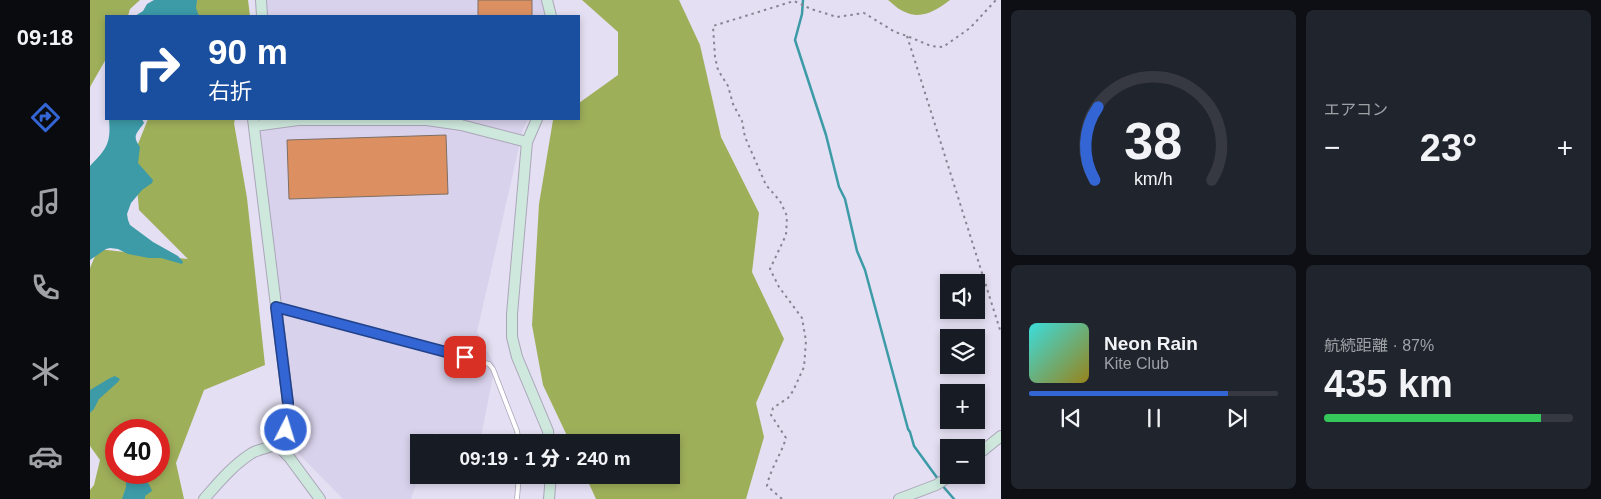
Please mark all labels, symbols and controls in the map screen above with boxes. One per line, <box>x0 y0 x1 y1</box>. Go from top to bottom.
text: 09:18 <box>17 25 73 50</box>
text: 90 m <box>208 32 288 71</box>
icon: right <box>125 35 190 100</box>
text: 右折 <box>208 79 252 104</box>
icon: directions <box>28 100 63 135</box>
text: エアコン <box>1324 101 1388 118</box>
text: 38 <box>1125 112 1182 170</box>
text: 23° <box>1420 127 1477 169</box>
text: − <box>1324 132 1340 163</box>
text: + <box>1557 132 1573 163</box>
text: km/h <box>1134 169 1173 189</box>
icon: music <box>28 185 63 220</box>
icon: phone <box>28 270 63 305</box>
map controls <box>940 274 985 484</box>
button: sound <box>940 274 985 319</box>
button: layers <box>940 329 985 374</box>
text: Neon Rain <box>1104 333 1198 354</box>
pin <box>444 336 486 378</box>
text: 航続距離 · 87% <box>1324 337 1434 354</box>
icon: arrive <box>451 343 479 371</box>
icon: climate <box>28 354 63 389</box>
text: Kite Club <box>1104 355 1169 372</box>
text: 435 km <box>1324 363 1453 405</box>
button: + <box>940 384 985 429</box>
position arrow <box>259 403 311 455</box>
icon: previous <box>1057 404 1085 432</box>
icon: pause <box>1140 404 1168 432</box>
icon: next <box>1223 404 1251 432</box>
speed limit sign: 40 <box>105 419 170 484</box>
icon: car <box>28 439 63 474</box>
button: − <box>940 439 985 484</box>
text: 09:19 · 1 分 · 240 m <box>459 448 631 469</box>

